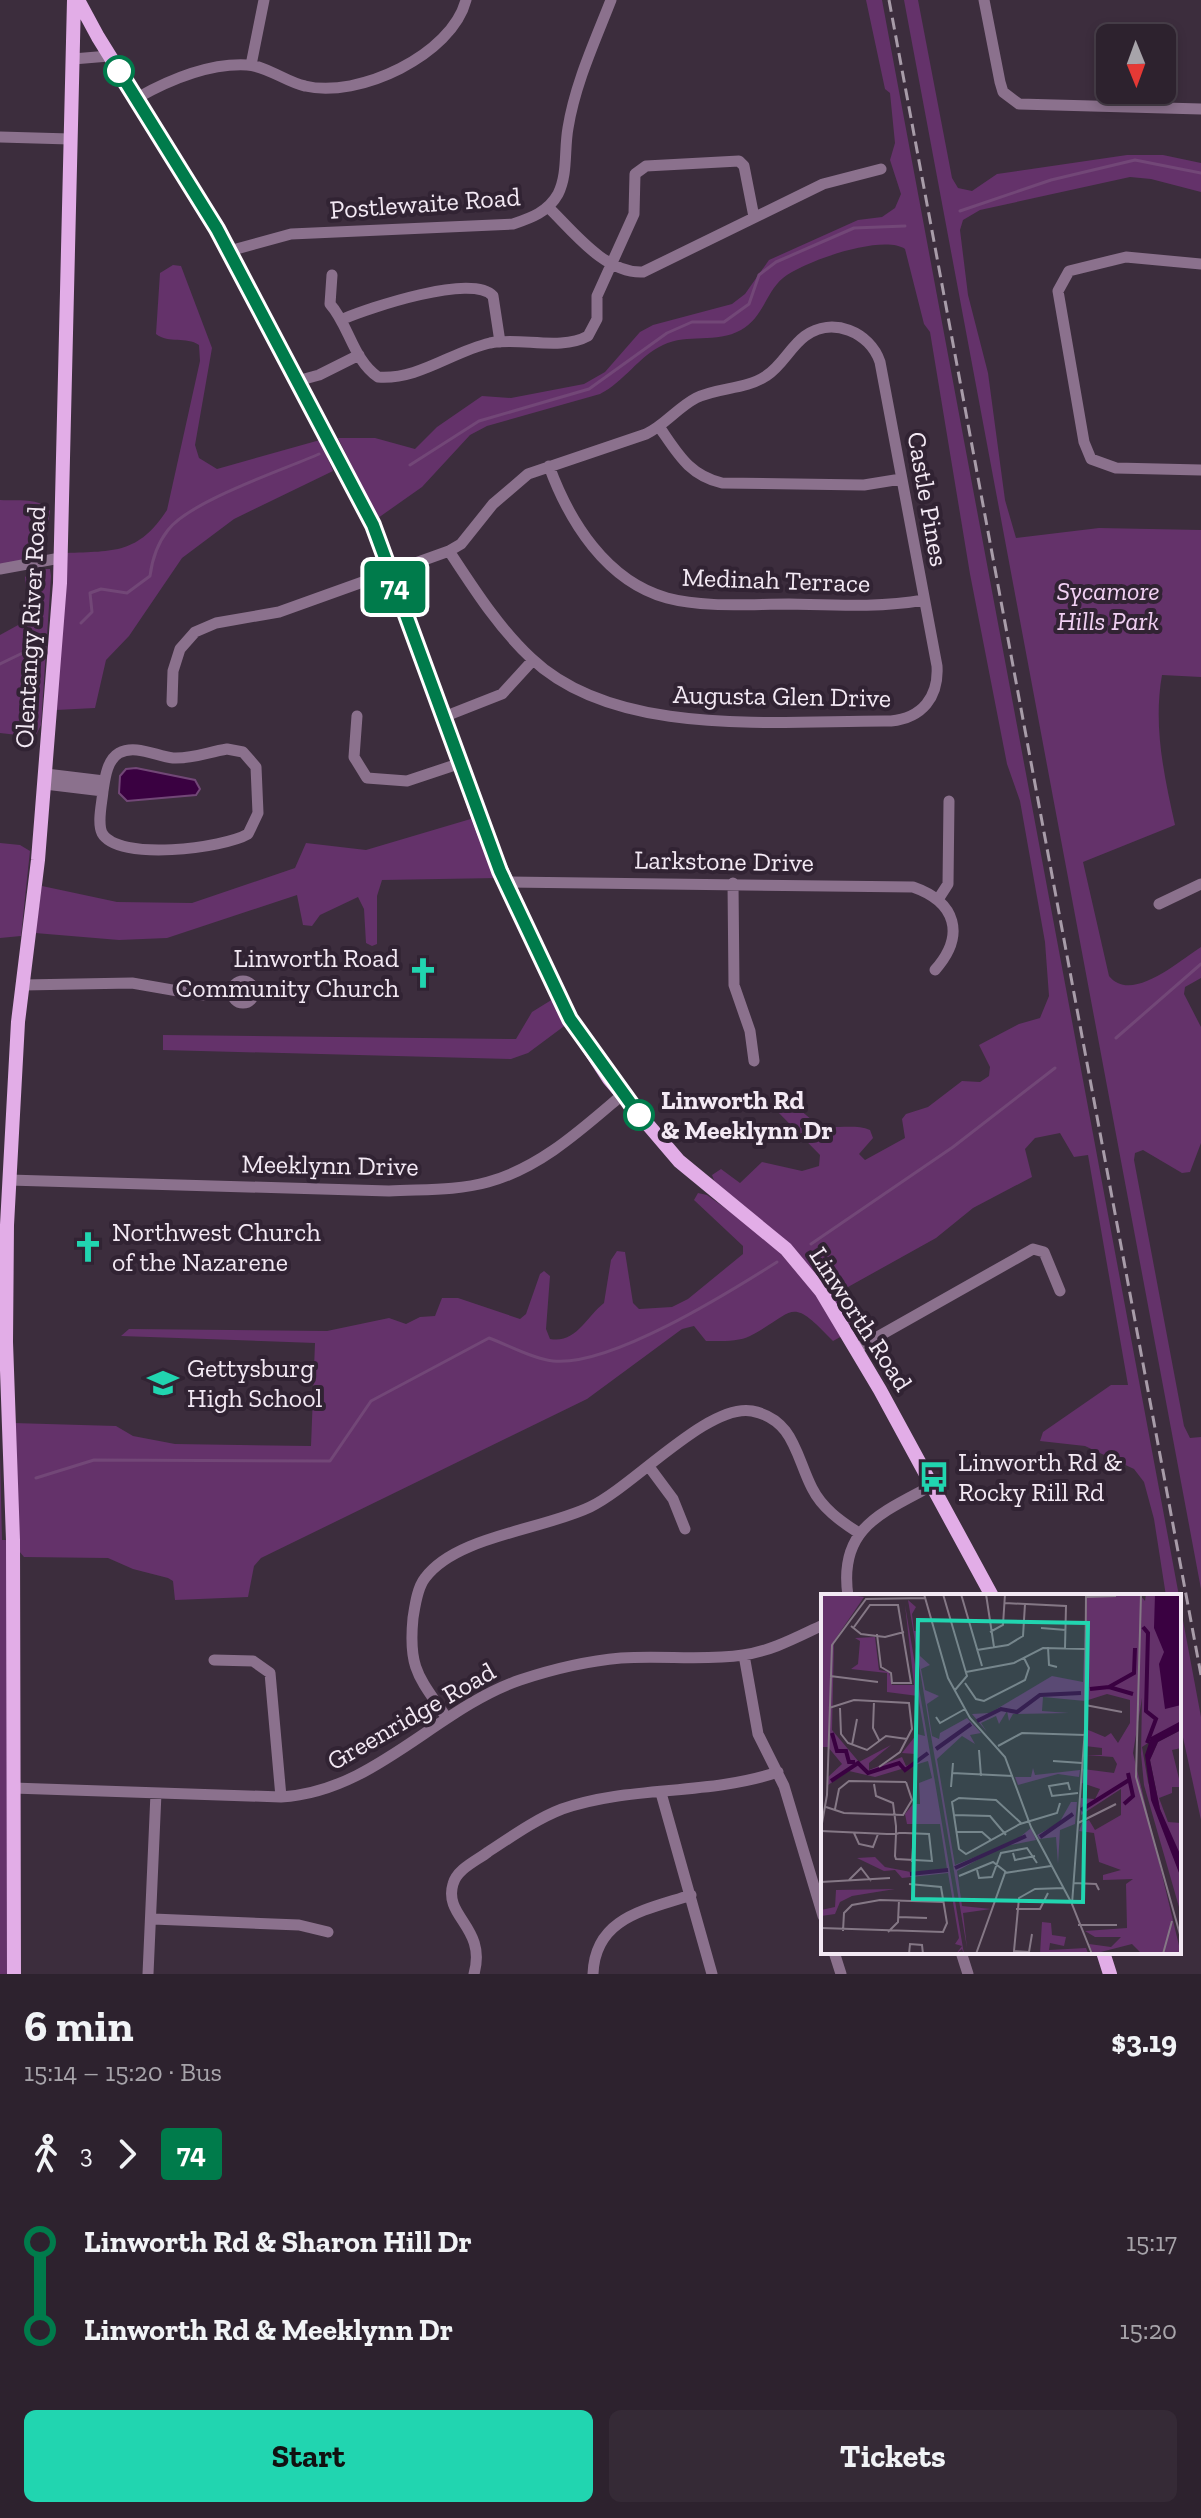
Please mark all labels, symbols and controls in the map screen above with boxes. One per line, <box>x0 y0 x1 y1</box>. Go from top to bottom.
north arrow <box>1096 24 1176 104</box>
map controls <box>1096 24 1176 104</box>
unlabelled marker <box>104 56 134 86</box>
street label: Postlewaite Road <box>329 180 521 226</box>
street label: Castle Pines <box>900 429 956 569</box>
street label: Olentangy River Road <box>8 505 52 749</box>
line badge: 74 <box>359 561 431 613</box>
street label: Medinah Terrace <box>681 561 871 599</box>
text: 74 <box>380 570 410 603</box>
park label: Sycamore Hills Park <box>1056 575 1160 637</box>
street label: Augusta Glen Drive <box>673 678 891 714</box>
street label: Larkstone Drive <box>634 843 814 879</box>
place label: Linworth Road Community Church <box>176 942 399 1004</box>
church icon: Linworth Road Community Church <box>406 956 440 990</box>
place label: Linworth Rd & Meeklynn Dr <box>661 1084 833 1146</box>
marker: Linworth Rd & Meeklynn Dr <box>624 1100 654 1130</box>
street label: Meeklynn Drive <box>241 1147 419 1183</box>
place label: Northwest Church of the Nazarene <box>112 1216 321 1278</box>
church icon: Northwest Church of the Nazarene <box>71 1230 105 1264</box>
street label: Linworth Road <box>803 1241 919 1397</box>
place label: Gettysburg High School <box>187 1352 322 1414</box>
school or university icon: Gettysburg High School <box>146 1366 180 1400</box>
place label: Linworth Rd & Rocky Rill Rd <box>958 1446 1123 1508</box>
bus stop icon: Linworth Rd & Rocky Rill Rd <box>917 1460 951 1494</box>
inset map <box>821 1594 1181 1954</box>
street label: Greenridge Road <box>321 1655 501 1777</box>
text: 6 min <box>24 1999 134 2052</box>
text: $3.19 <box>1111 2024 1177 2060</box>
text: 15:14 – 15:20 · Bus <box>24 2056 222 2088</box>
icon: walk <box>24 2132 68 2176</box>
icon: forward <box>105 2132 149 2176</box>
text: 74 <box>177 2137 206 2170</box>
text: 3 <box>80 2138 93 2170</box>
text: Linworth Rd & Sharon Hill Dr <box>84 2224 472 2260</box>
text: 15:17 <box>1126 2226 1177 2258</box>
text: Linworth Rd & Meeklynn Dr <box>84 2312 453 2348</box>
text: 15:20 <box>1119 2314 1177 2346</box>
button: Start <box>24 2410 593 2502</box>
button: Tickets <box>609 2410 1177 2502</box>

